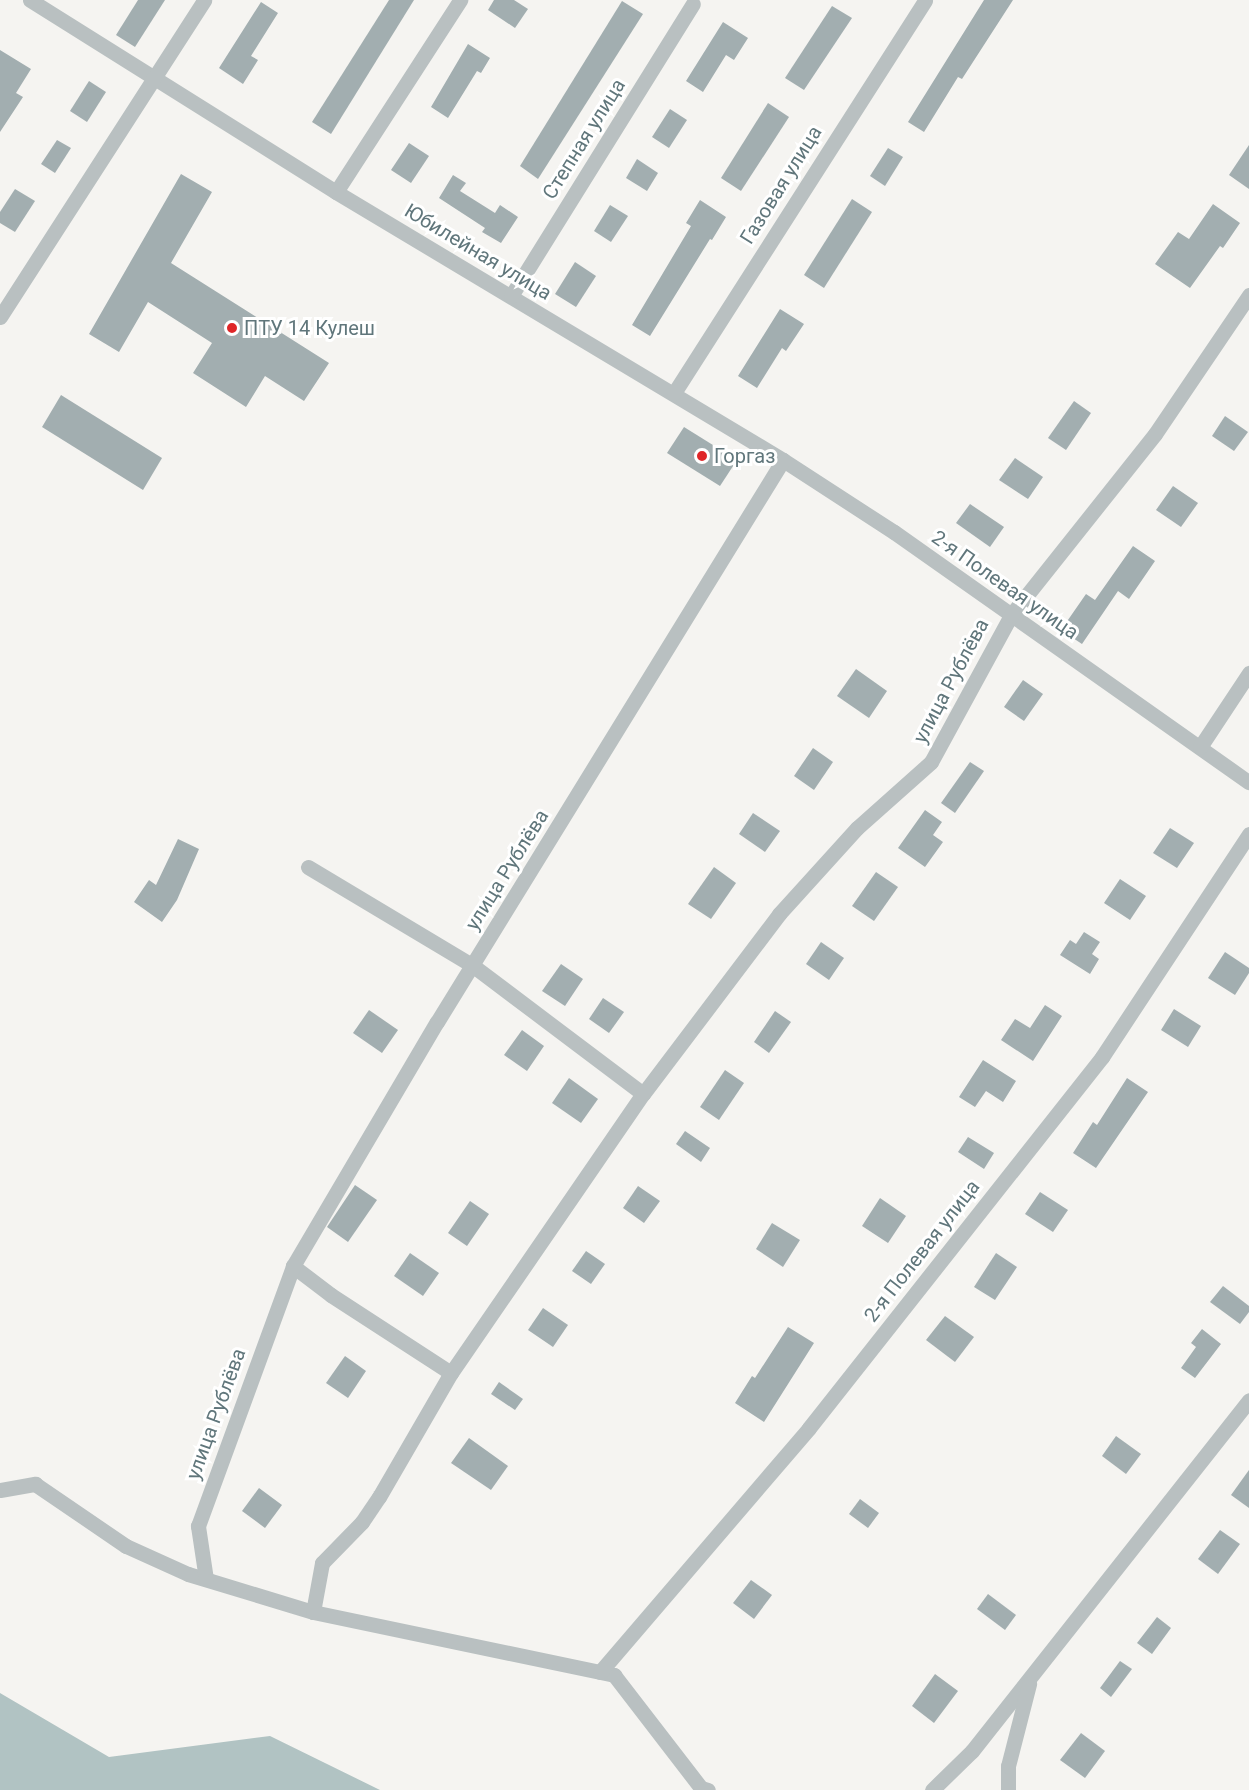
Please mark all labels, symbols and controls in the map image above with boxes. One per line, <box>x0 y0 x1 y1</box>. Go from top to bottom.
street label: Степная улица <box>537 74 631 204</box>
street label: Газовая улица <box>735 122 827 248</box>
street label: Юбилейная улица <box>400 199 556 305</box>
place label: ПТУ 14 Кулеш <box>244 316 375 340</box>
marker: ПТУ 14 Кулеш <box>225 321 239 335</box>
place label: Горгаз <box>714 444 775 468</box>
marker: Горгаз <box>695 449 709 463</box>
street label: 2-я Полевая улица <box>927 525 1083 645</box>
street label: улица Рублёва <box>908 615 994 747</box>
street label: улица Рублёва <box>460 805 554 935</box>
street label: 2-я Полевая улица <box>859 1175 985 1327</box>
street label: улица Рублёва <box>181 1345 251 1483</box>

